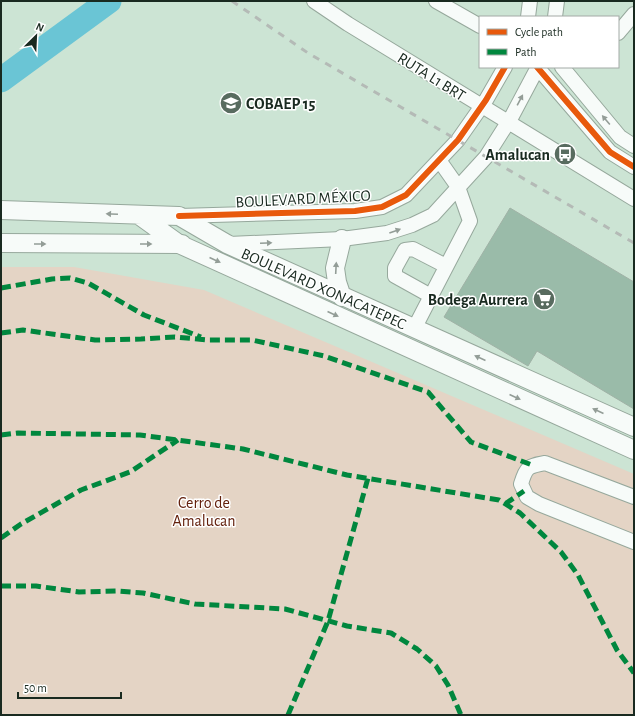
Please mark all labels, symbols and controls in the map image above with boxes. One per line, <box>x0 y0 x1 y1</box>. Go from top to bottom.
north arrow <box>16 16 56 56</box>
legend <box>479 16 619 68</box>
text: N <box>34 21 46 34</box>
text: Cycle path <box>515 26 563 39</box>
text: Path <box>515 46 537 58</box>
street label: RUTA L1 BRT <box>395 50 468 104</box>
school or university icon: COBAEP 15 <box>218 90 244 116</box>
one-way arrow <box>517 94 524 106</box>
place label: COBAEP 15 <box>246 96 316 112</box>
one-way arrow <box>601 114 610 125</box>
bus stop icon: Amalucan <box>552 141 578 167</box>
place label: Amalucan <box>485 147 550 163</box>
street label: BOULEVARD MÉXICO <box>235 185 371 211</box>
one-way arrow <box>106 211 118 218</box>
one-way arrow <box>389 227 401 233</box>
one-way arrow <box>260 239 272 246</box>
one-way arrow <box>34 241 47 247</box>
one-way arrow <box>140 241 153 247</box>
street label: BOULEVARD XONACATEPEC <box>239 245 408 333</box>
one-way arrow <box>209 258 221 264</box>
one-way arrow <box>333 262 340 274</box>
supermarket icon: Bodega Aurrera <box>531 286 557 312</box>
place label: Bodega Aurrera <box>428 292 528 308</box>
one-way arrow <box>328 311 339 317</box>
one-way arrow <box>474 355 485 361</box>
one-way arrow <box>510 394 521 400</box>
one-way arrow <box>593 408 604 414</box>
park label: Cerro de Amalucan <box>173 495 235 529</box>
scale bar <box>18 674 121 700</box>
text: 50 m <box>24 682 47 694</box>

